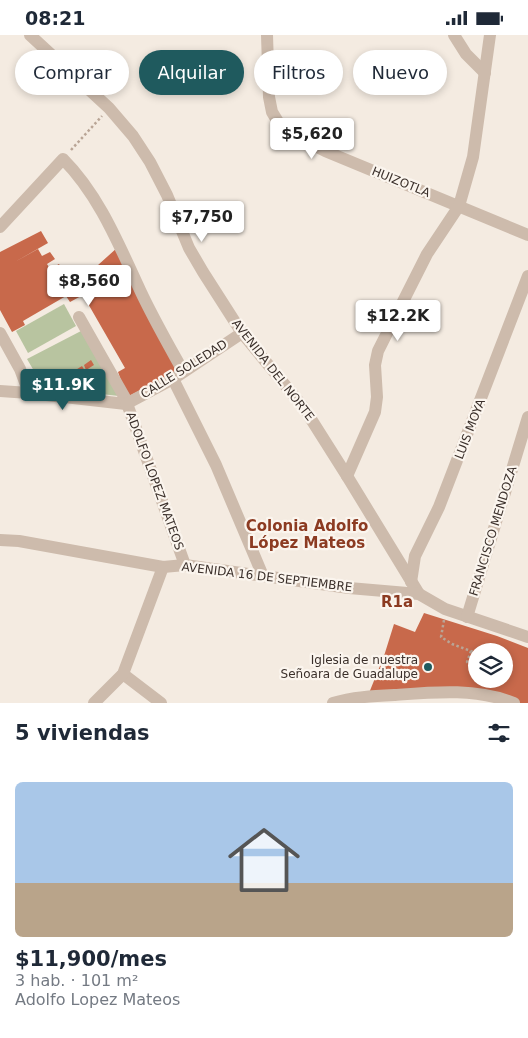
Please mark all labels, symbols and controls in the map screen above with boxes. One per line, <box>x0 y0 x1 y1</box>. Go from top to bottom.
text: 08:21 <box>25 7 85 29</box>
chip: Comprar <box>15 50 129 95</box>
chip: Alquilar <box>139 50 244 95</box>
chip: Filtros <box>254 50 343 95</box>
chip: Nuevo <box>353 50 447 95</box>
pin: $5,620 <box>271 117 353 160</box>
text: $5,620 <box>281 124 343 143</box>
street label: HUIZOTLA <box>370 164 433 200</box>
pin: $7,750 <box>161 201 243 243</box>
text: $7,750 <box>171 207 233 226</box>
pin: $8,560 <box>48 265 130 307</box>
text: $8,560 <box>58 271 120 290</box>
pin: $12.2K <box>357 299 439 342</box>
text: $12.2K <box>366 306 430 325</box>
street label: AVENIDA DEL NORTE <box>229 316 317 424</box>
street label: CALLE SOLEDAD <box>138 337 230 401</box>
pin: $11.9K <box>22 369 104 411</box>
text: $11.9K <box>31 375 95 394</box>
street label: LUIS MOYA <box>452 396 488 461</box>
street label: ADOLFO LOPEZ MATEOS <box>123 410 187 552</box>
street label: FRANCISCO MENDOZA <box>467 464 520 598</box>
district label: Colonia Adolfo López Mateos <box>246 517 368 552</box>
street label: AVENIDA 16 DE SEPTIEMBRE <box>181 560 353 594</box>
district label: R1a <box>381 593 413 611</box>
map controls <box>468 643 513 688</box>
button: layers <box>468 643 513 688</box>
place label: Iglesia de nuestra Señoara de Guadalupe <box>281 653 418 681</box>
marker: Iglesia de nuestra Señoara de Guadalupe <box>422 661 434 673</box>
icon: filters <box>485 719 513 747</box>
text: 5 viviendas <box>15 721 150 745</box>
icon: home <box>219 815 309 905</box>
text: $11,900/mes <box>15 947 167 971</box>
text: 3 hab. · 101 m² <box>15 971 138 990</box>
text: Adolfo Lopez Mateos <box>15 990 180 1009</box>

